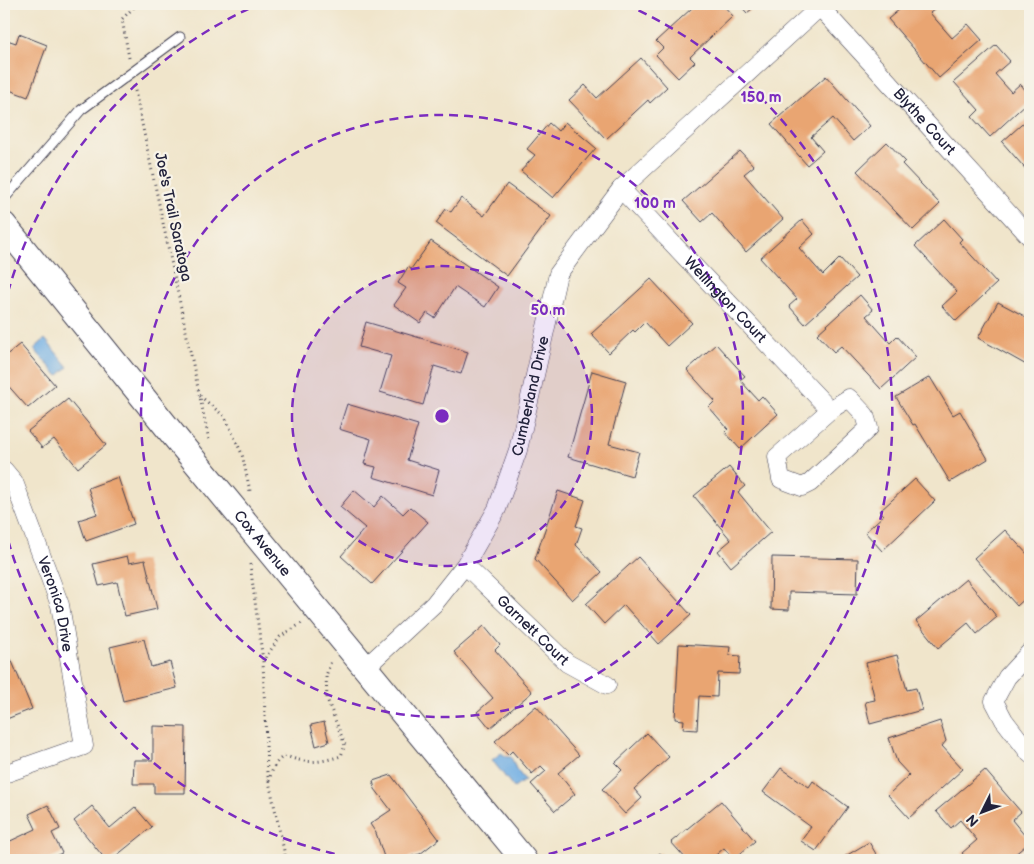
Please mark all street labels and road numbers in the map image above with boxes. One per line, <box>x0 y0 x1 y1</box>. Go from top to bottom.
street label: Blythe Court <box>889 84 960 159</box>
street label: Joe's Trail Saratoga <box>150 151 196 283</box>
street label: Wellington Court <box>680 252 771 347</box>
street label: Cumberland Drive <box>507 334 553 459</box>
street label: Cox Avenue <box>230 506 295 580</box>
street label: Veronica Drive <box>33 554 77 653</box>
street label: Garnett Court <box>493 591 573 670</box>

